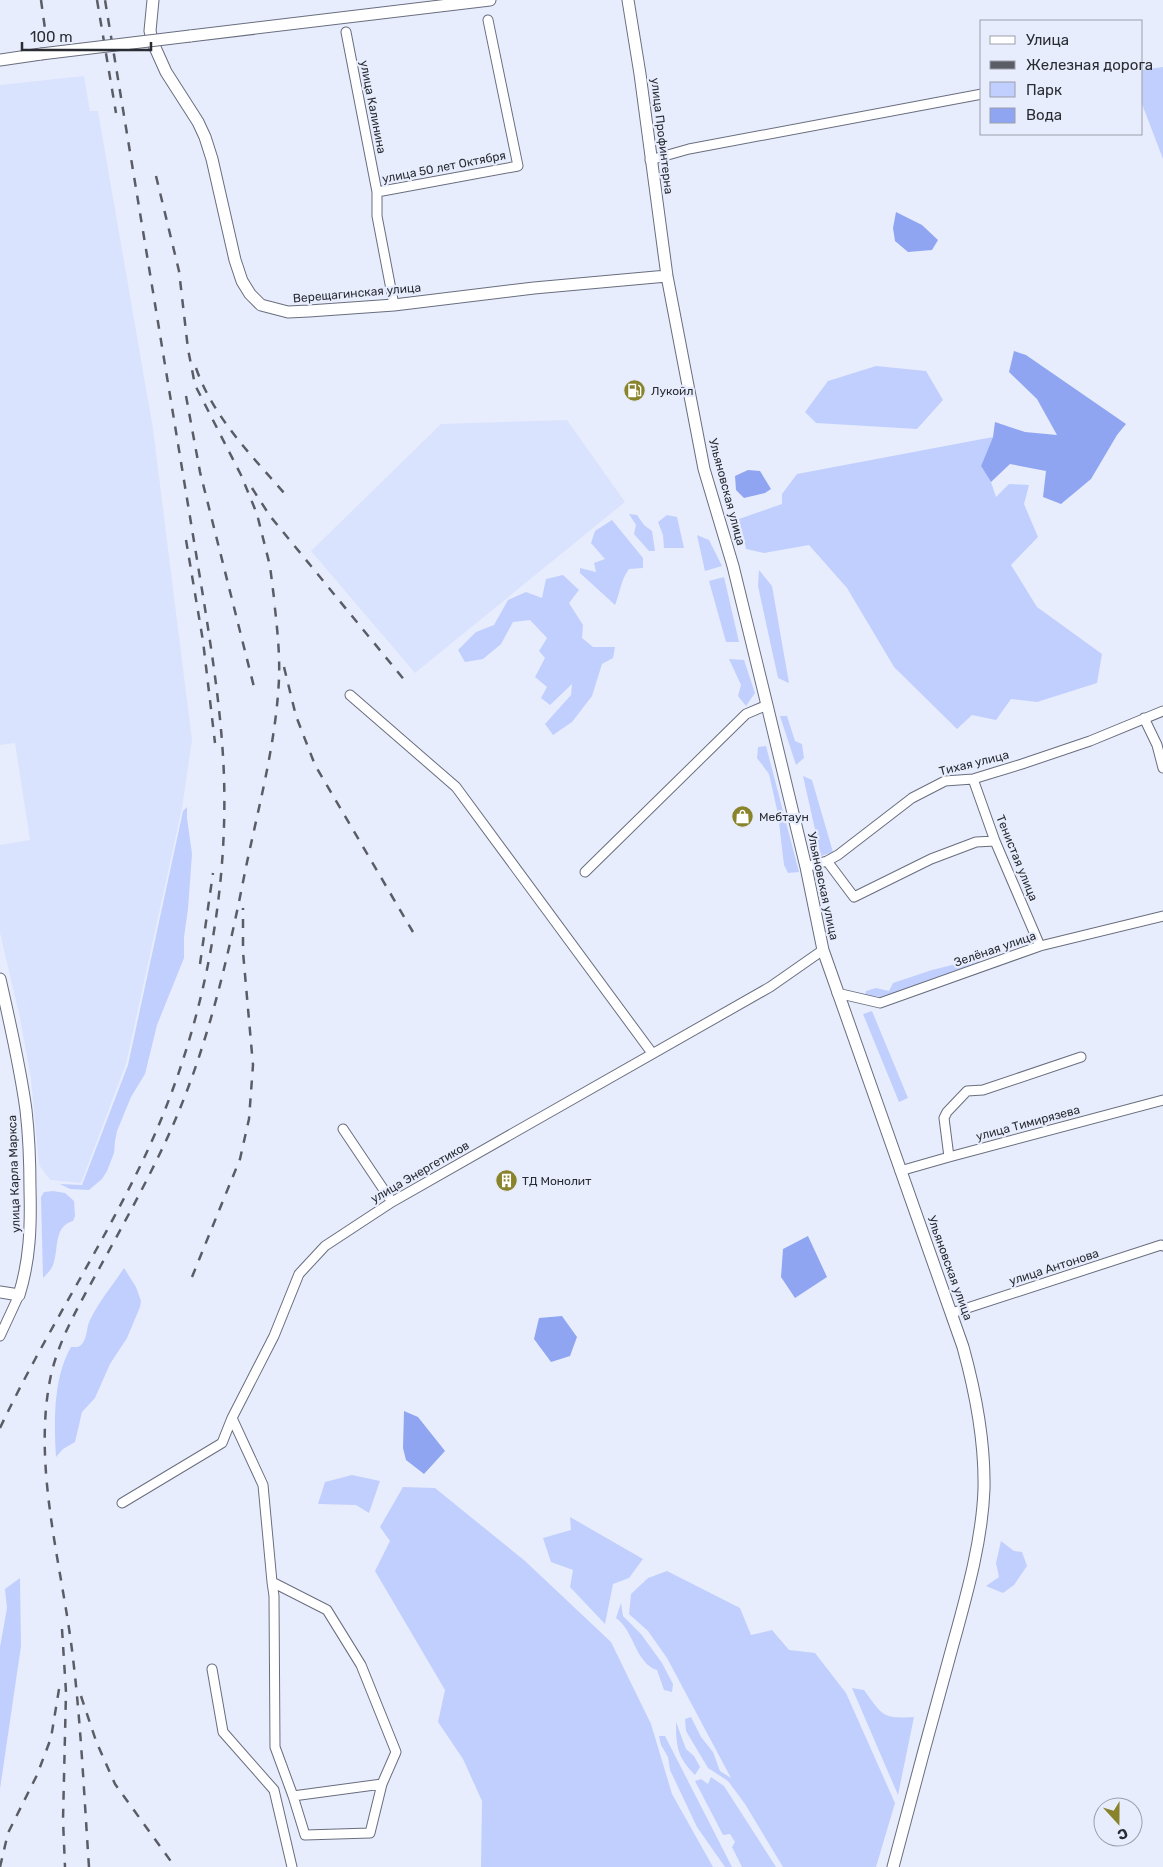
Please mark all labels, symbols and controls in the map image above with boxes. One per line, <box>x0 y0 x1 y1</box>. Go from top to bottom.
scale bar <box>22 20 151 52</box>
legend <box>980 20 1143 135</box>
text: 100 m <box>30 28 72 46</box>
text: Улица <box>1026 31 1069 49</box>
text: Железная дорога <box>1026 56 1153 74</box>
street label: улица Калинина <box>357 59 389 155</box>
street label: улица Профинтерна <box>648 77 676 195</box>
text: Парк <box>1026 81 1062 99</box>
text: Вода <box>1026 106 1062 124</box>
street label: улица 50 лет Октября <box>381 148 507 186</box>
street label: Верещагинская улица <box>292 280 422 306</box>
fuel station icon: Лукойл <box>623 379 647 403</box>
place label: Лукойл <box>651 384 693 398</box>
street label: Ульяновская улица <box>706 437 748 547</box>
street label: Тихая улица <box>938 748 1010 778</box>
shop icon: Мебтаун <box>731 805 755 829</box>
place label: Мебтаун <box>759 810 809 824</box>
street label: Тенистая улица <box>993 813 1041 903</box>
street label: Ульяновская улица <box>805 831 841 941</box>
street label: Зелёная улица <box>952 928 1038 970</box>
street label: улица Тимирязева <box>974 1102 1082 1144</box>
street label: улица Карла Маркса <box>5 1115 23 1233</box>
street label: улица Энергетиков <box>368 1138 472 1206</box>
building icon: ТД Монолит <box>494 1169 518 1193</box>
place label: ТД Монолит <box>522 1174 591 1188</box>
street label: Ульяновская улица <box>925 1214 975 1322</box>
street label: улица Антонова <box>1007 1246 1101 1288</box>
north arrow <box>1093 1797 1143 1847</box>
text: С <box>1115 1824 1130 1843</box>

